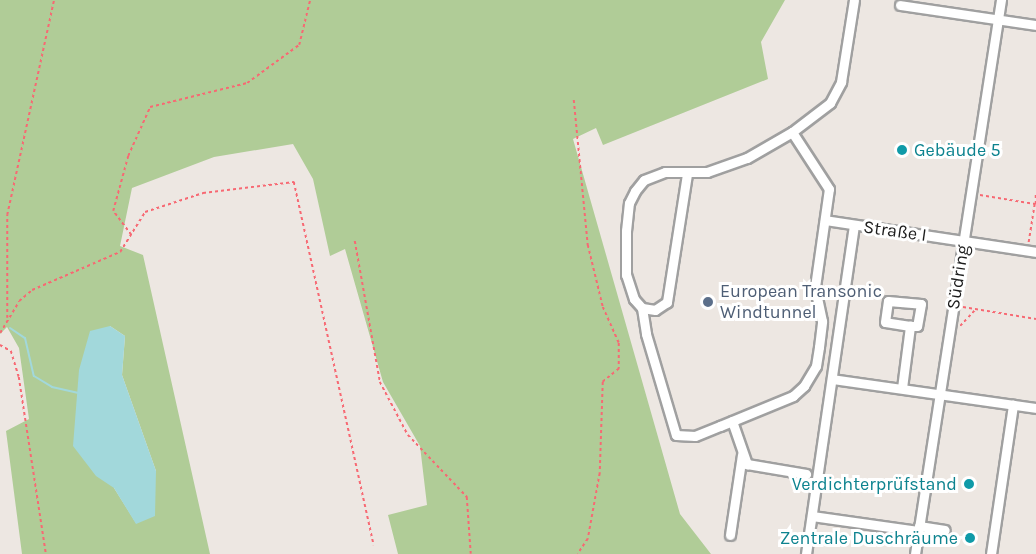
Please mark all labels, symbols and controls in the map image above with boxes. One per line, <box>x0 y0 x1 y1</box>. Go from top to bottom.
place label: Gebäude 5 <box>914 139 1001 161</box>
marker: Gebäude 5 <box>895 143 909 157</box>
street label: Straße I <box>862 216 928 246</box>
street label: Südring <box>942 243 974 311</box>
place label: European Transonic Windtunnel <box>720 281 882 324</box>
marker: European Transonic Windtunnel <box>701 295 715 309</box>
place label: Verdichterprüfstand <box>792 473 957 495</box>
marker: Verdichterprüfstand <box>962 477 976 491</box>
place label: Zentrale Duschräume <box>780 527 958 549</box>
marker: Zentrale Duschräume <box>963 531 977 545</box>

